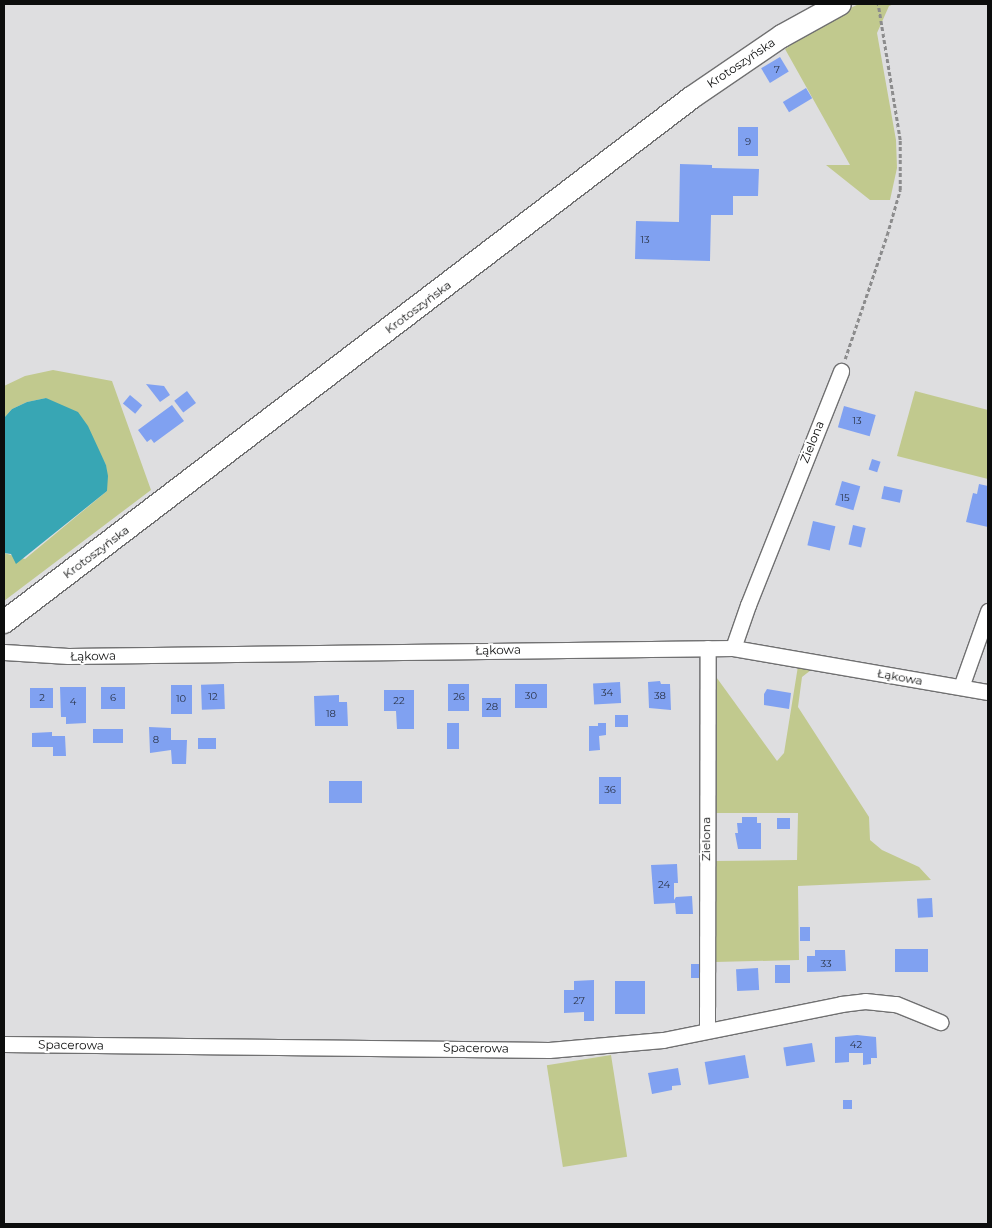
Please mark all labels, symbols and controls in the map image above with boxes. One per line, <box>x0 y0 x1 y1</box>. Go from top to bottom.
street label: Krotoszyńska <box>704 35 778 91</box>
house number: 7 <box>774 64 780 76</box>
house number: 9 <box>745 136 751 148</box>
house number: 13 <box>640 234 650 246</box>
street label: Krotoszyńska <box>382 277 454 337</box>
house number: 13 <box>852 415 862 427</box>
street label: Zielona <box>797 419 827 465</box>
house number: 15 <box>840 492 850 504</box>
street label: Krotoszyńska <box>60 522 132 582</box>
street label: Łąkowa <box>475 642 521 658</box>
street label: Łąkowa <box>70 648 116 664</box>
street label: Łąkowa <box>876 666 924 688</box>
house number: 34 <box>601 687 613 699</box>
house number: 30 <box>525 690 537 702</box>
house number: 38 <box>654 690 666 702</box>
house number: 12 <box>208 691 218 703</box>
house number: 26 <box>453 691 465 703</box>
house number: 2 <box>39 692 45 704</box>
house number: 6 <box>110 692 116 704</box>
house number: 10 <box>176 693 186 705</box>
house number: 22 <box>393 695 405 707</box>
house number: 4 <box>70 696 76 708</box>
house number: 28 <box>486 701 498 713</box>
house number: 18 <box>326 708 336 720</box>
house number: 8 <box>153 734 159 746</box>
house number: 36 <box>604 784 616 796</box>
street label: Zielona <box>699 817 713 861</box>
house number: 24 <box>658 879 670 891</box>
house number: 33 <box>820 958 832 970</box>
house number: 27 <box>573 995 585 1007</box>
street label: Spacerowa <box>38 1037 104 1053</box>
house number: 42 <box>850 1039 862 1051</box>
street label: Spacerowa <box>443 1040 509 1056</box>

